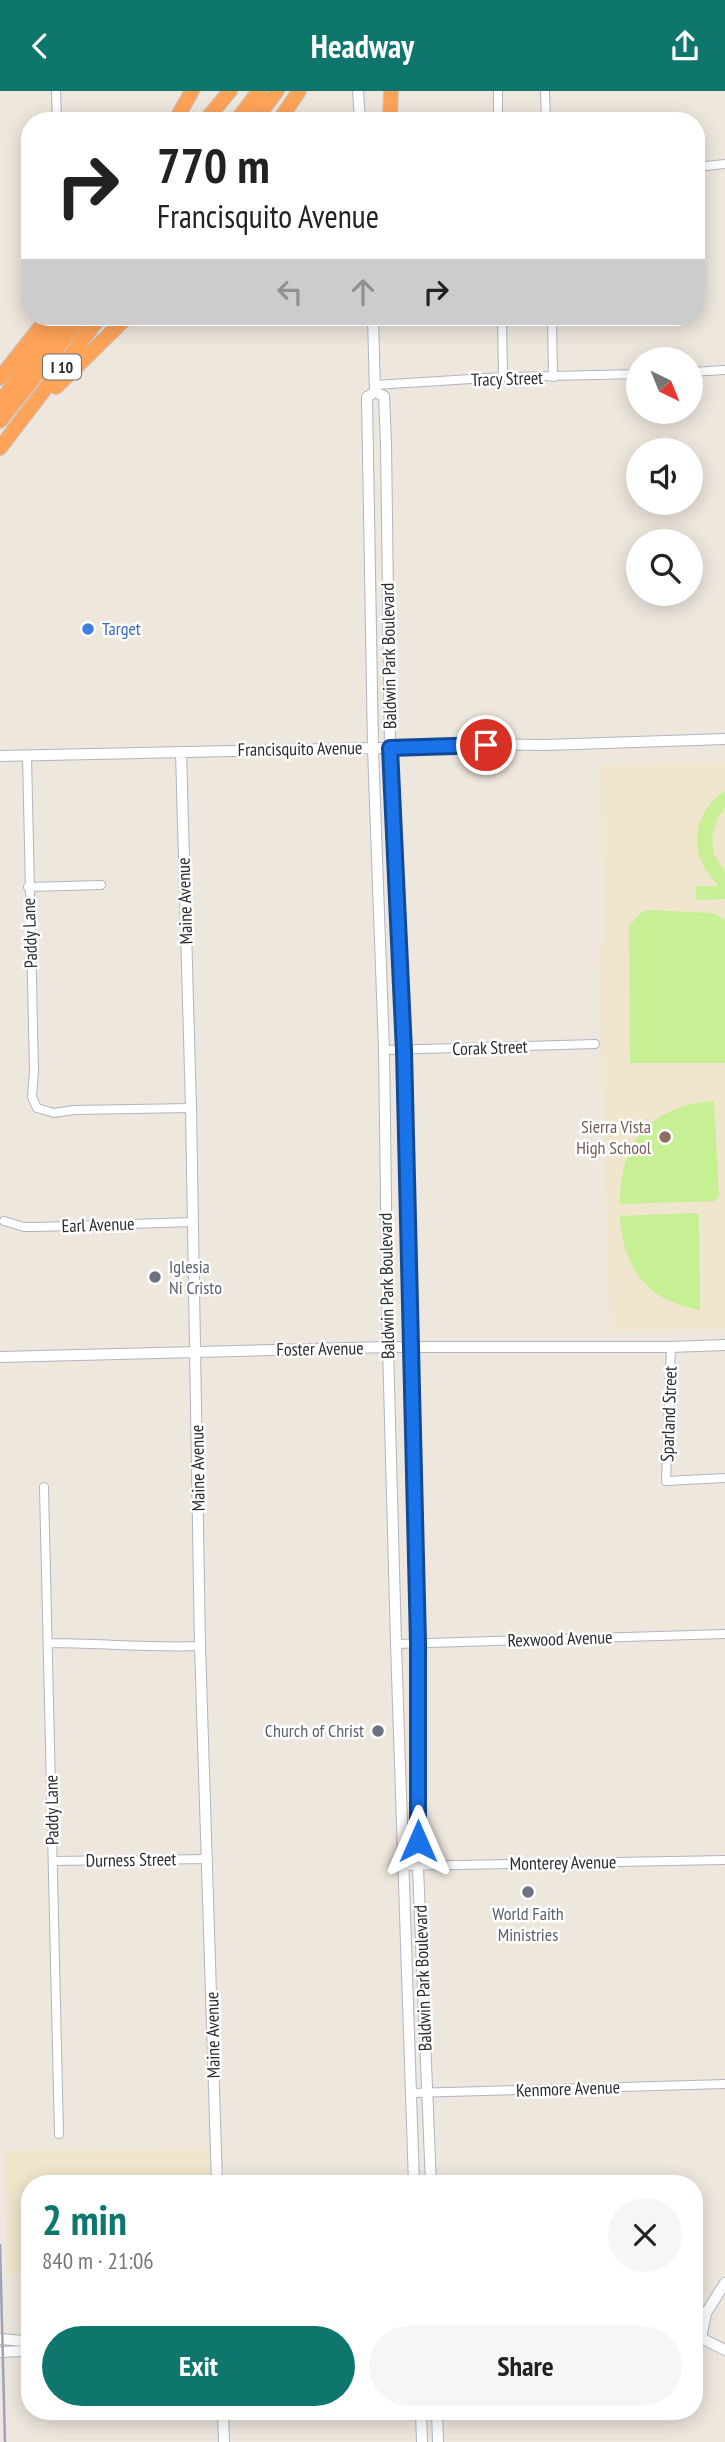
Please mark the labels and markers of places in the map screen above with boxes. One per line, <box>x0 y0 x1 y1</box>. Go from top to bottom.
place label: Target <box>102 617 141 640</box>
marker: Target <box>80 621 96 637</box>
pin <box>456 715 516 775</box>
place label: Sierra Vista High School <box>576 1115 652 1159</box>
marker: Sierra Vista High School <box>657 1129 673 1145</box>
place label: Iglesia Ni Cristo <box>169 1255 222 1299</box>
marker: Iglesia Ni Cristo <box>147 1269 163 1285</box>
place label: Church of Christ <box>265 1719 364 1742</box>
marker: Church of Christ <box>370 1723 386 1739</box>
marker: World Faith Ministries <box>520 1884 536 1900</box>
place label: World Faith Ministries <box>492 1902 564 1946</box>

